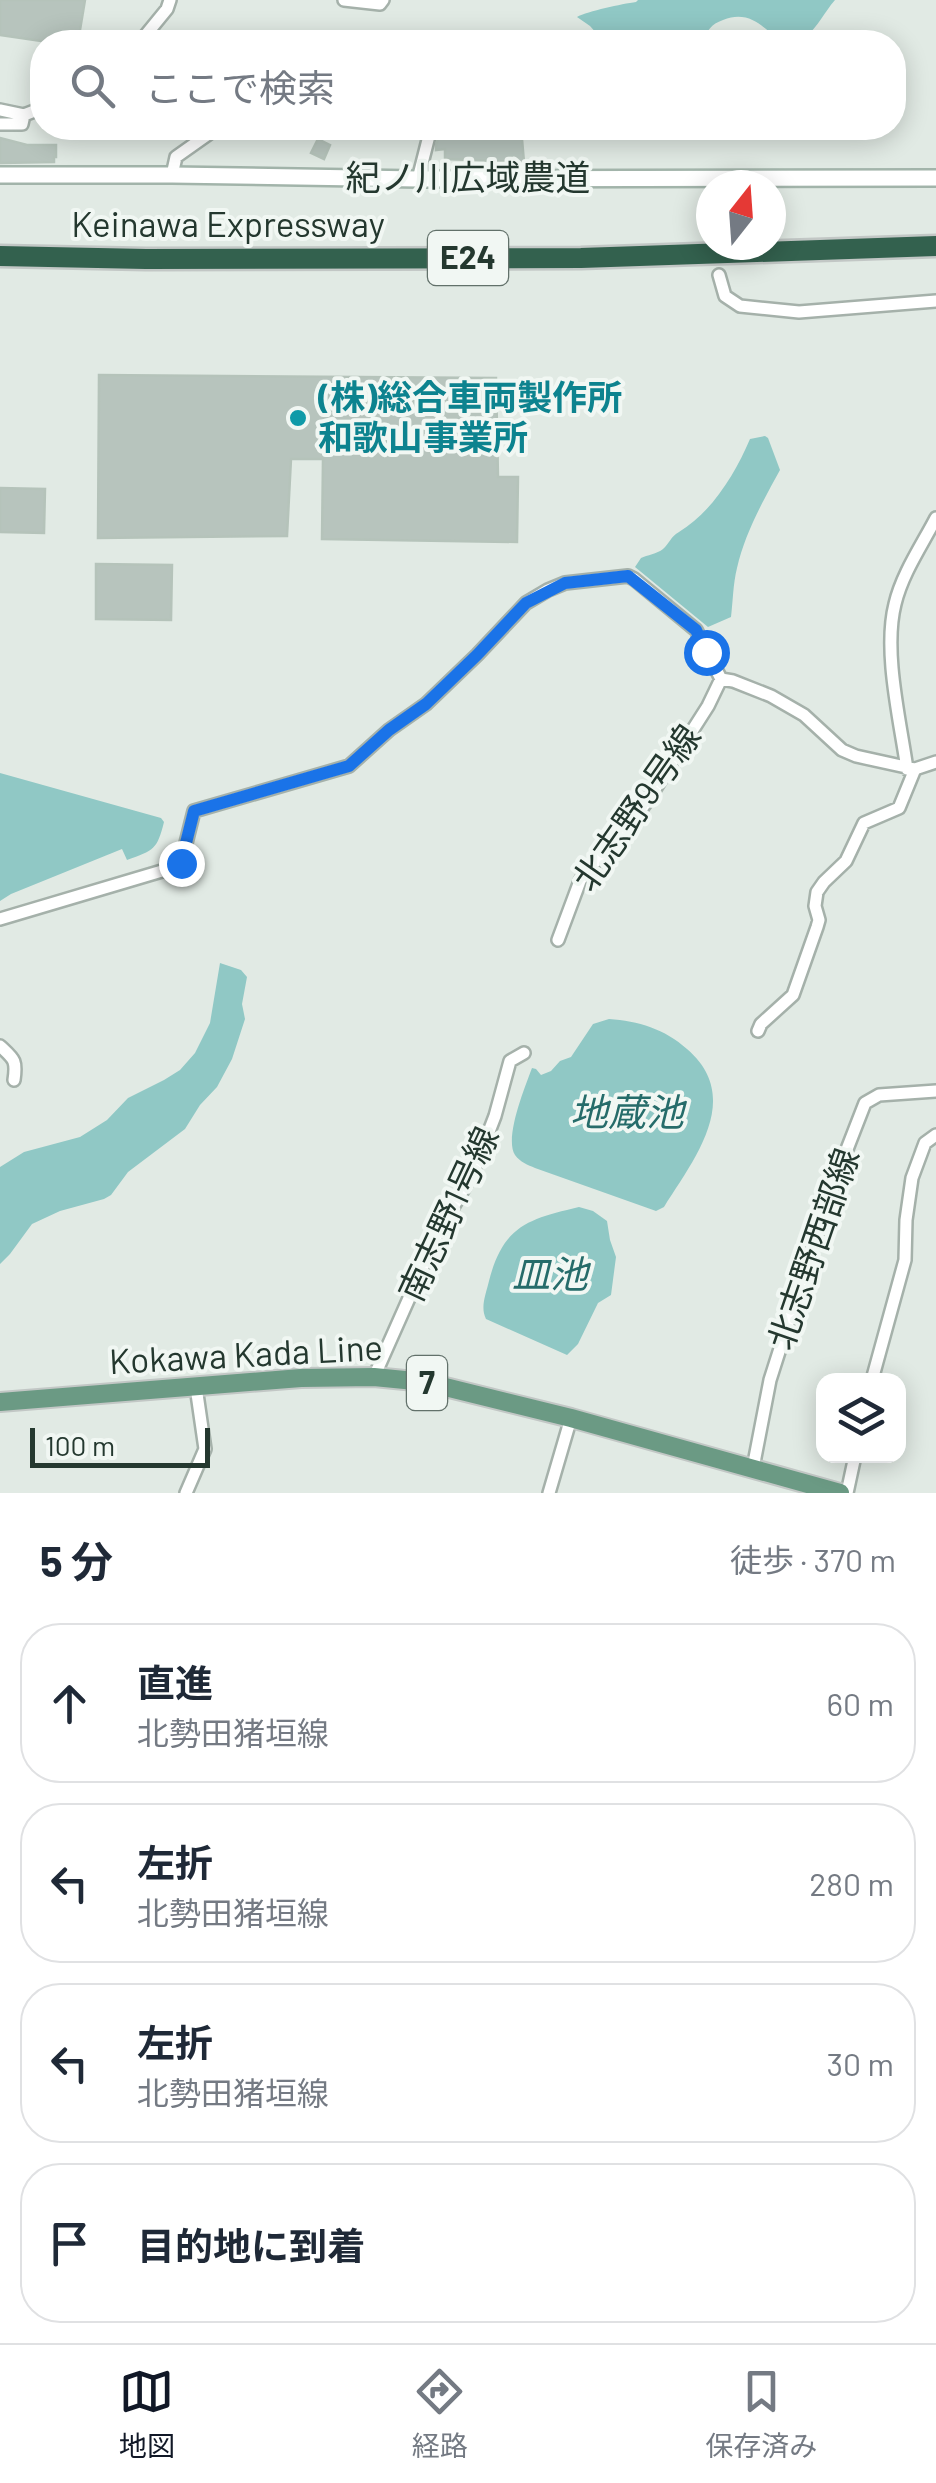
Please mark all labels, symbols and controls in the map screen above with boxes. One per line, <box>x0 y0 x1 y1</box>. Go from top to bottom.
search box <box>30 30 906 140</box>
icon: search <box>65 58 120 113</box>
text: ここで検索 <box>145 64 335 110</box>
street label: 紀ノ川広域農道 <box>345 155 591 197</box>
north arrow <box>696 170 786 260</box>
street label: Keinawa Expressway <box>71 202 385 244</box>
road number: E24 <box>428 231 508 285</box>
place label: (株)総合車両製作所 和歌山事業所 <box>317 375 622 457</box>
marker: (株)総合車両製作所 和歌山事業所 <box>287 407 309 429</box>
route start <box>684 630 730 676</box>
street label: 北志野9号線 <box>563 716 708 898</box>
route end <box>159 841 205 887</box>
water label: 地蔵池 <box>570 1088 688 1134</box>
street label: 南志野1号線 <box>389 1119 506 1307</box>
street label: 北志野西部線 <box>758 1142 866 1354</box>
water label: 皿池 <box>512 1250 592 1296</box>
street label: Kokawa Kada Line <box>108 1325 384 1381</box>
road number: 7 <box>407 1356 447 1410</box>
map controls <box>816 1373 906 1463</box>
button: layers <box>816 1373 906 1463</box>
scale bar <box>30 1423 210 1468</box>
text: 100 m <box>45 1428 115 1462</box>
text: 5 分 <box>40 1535 113 1585</box>
text: 徒歩 · 370 m <box>730 1540 896 1578</box>
text: 直進 <box>137 1659 213 1705</box>
icon: ahead <box>42 1676 97 1731</box>
text: 60 m <box>827 1684 894 1722</box>
text: 北勢田猪垣線 <box>137 1713 329 1751</box>
text: 左折 <box>137 1839 213 1885</box>
icon: left <box>42 1856 97 1911</box>
text: 280 m <box>809 1864 894 1902</box>
text: 北勢田猪垣線 <box>137 1893 329 1931</box>
text: 左折 <box>137 2019 213 2065</box>
icon: left <box>42 2036 97 2091</box>
text: 30 m <box>827 2044 894 2082</box>
text: 北勢田猪垣線 <box>137 2073 329 2111</box>
icon: arrive <box>42 2216 97 2271</box>
text: 目的地に到着 <box>137 2222 365 2268</box>
tab: 地図 <box>119 2364 175 2464</box>
tab: 経路 <box>412 2364 468 2464</box>
tab: 保存済み <box>705 2364 817 2464</box>

